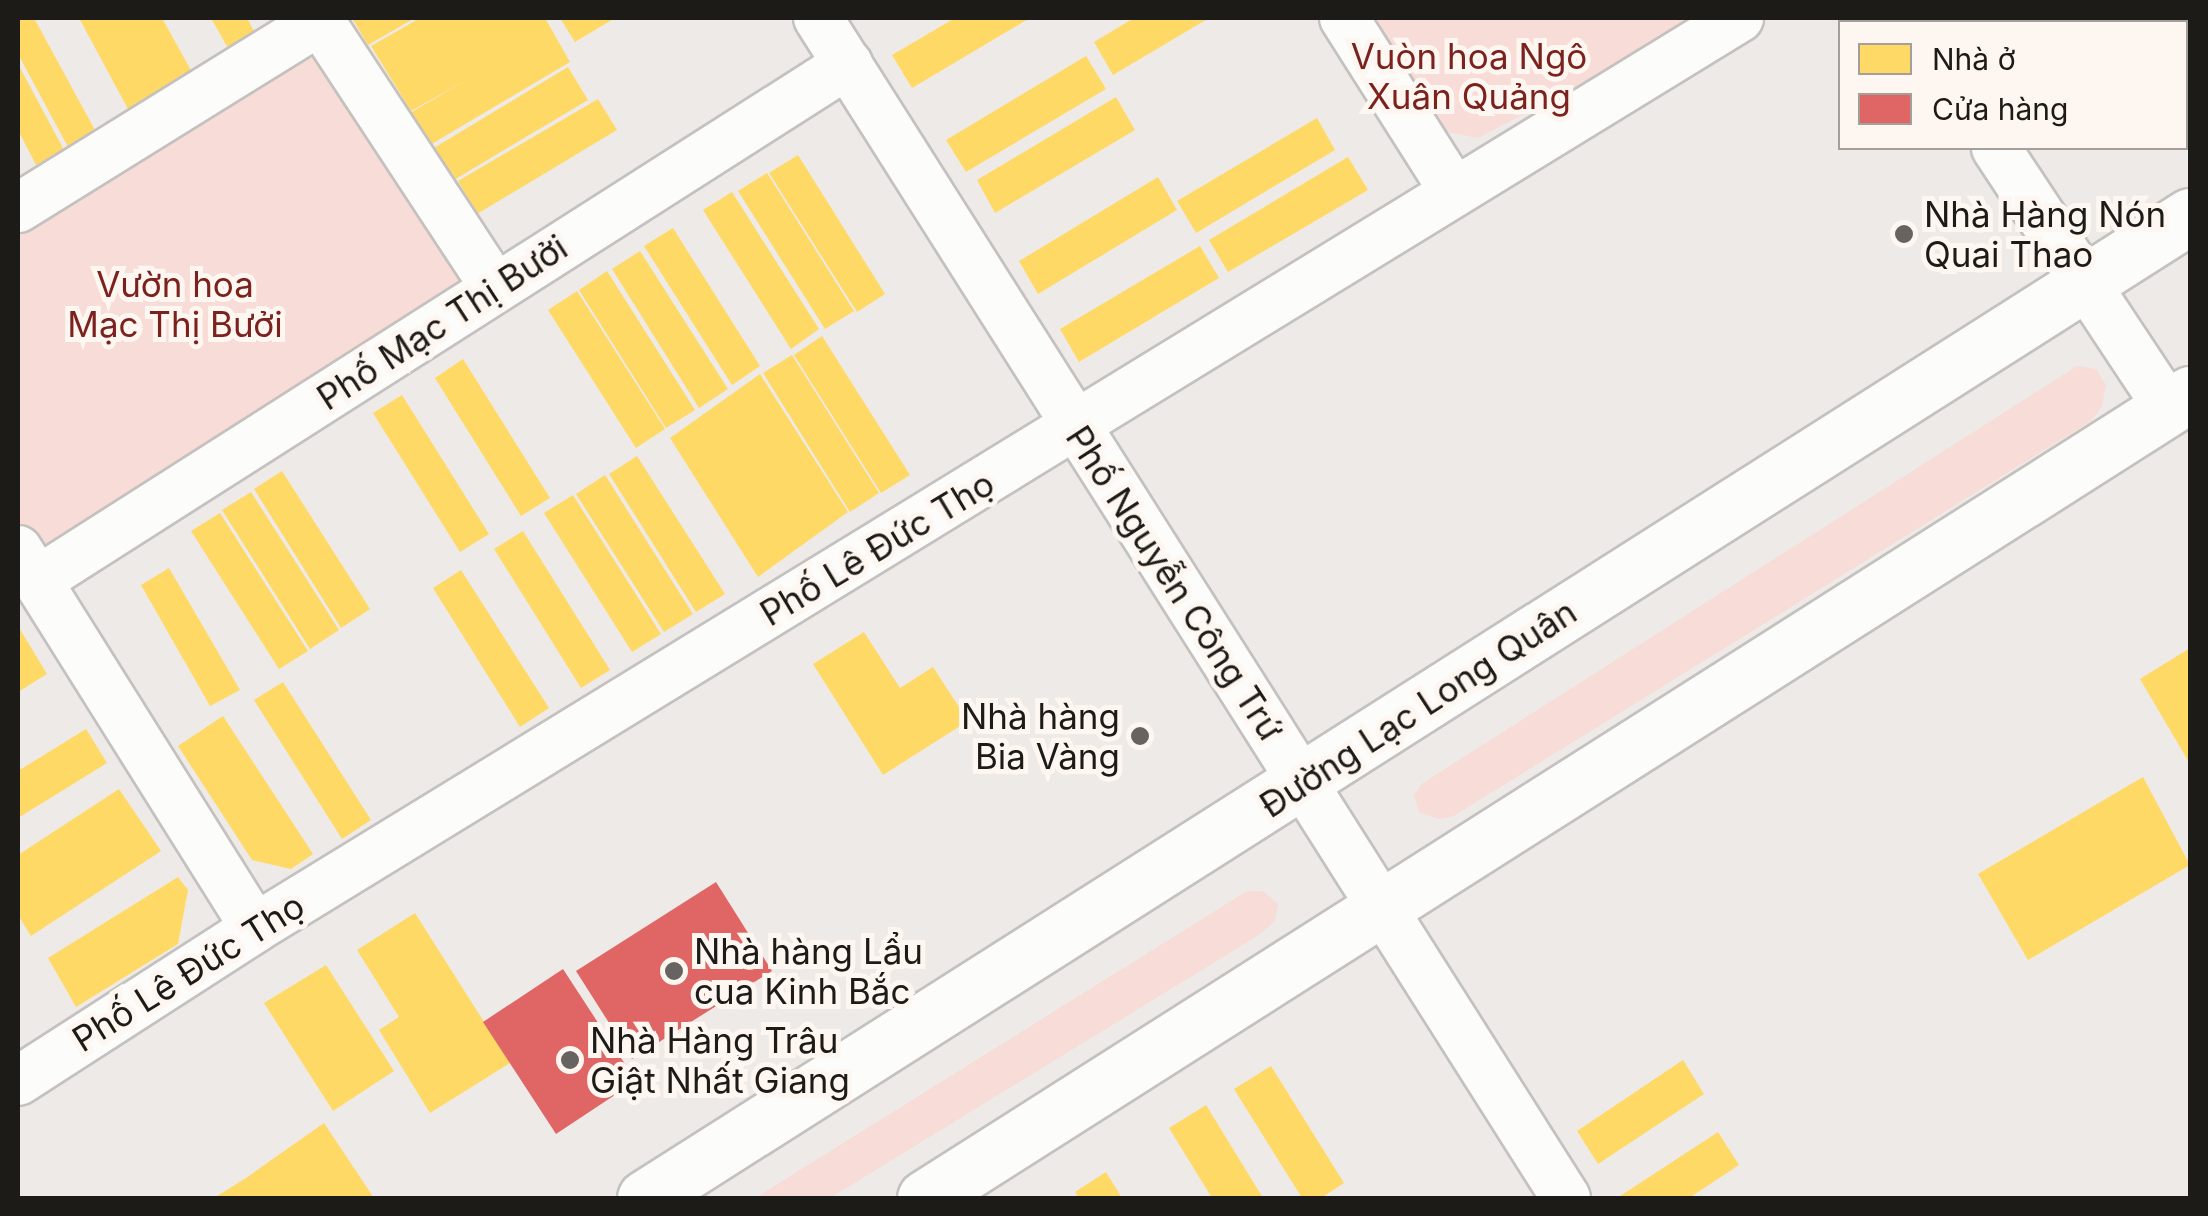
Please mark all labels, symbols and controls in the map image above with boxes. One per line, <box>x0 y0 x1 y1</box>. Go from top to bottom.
legend <box>1838 20 2188 150</box>
park label: Vuòn hoa Ngô Xuân Quảng <box>1351 35 1587 117</box>
text: Nhà ở <box>1932 41 2016 77</box>
text: Cửa hàng <box>1932 91 2069 127</box>
place label: Nhà Hàng Nón Quai Thao <box>1924 193 2166 275</box>
marker: Nhà Hàng Nón Quai Thao <box>1893 223 1915 245</box>
street label: Phố Mạc Thị Bưởi <box>309 226 575 418</box>
park label: Vườn hoa Mạc Thị Bưởi <box>67 263 283 345</box>
street label: Phố Nguyễn Công Trứ <box>1058 418 1292 748</box>
street label: Phố Lê Đức Thọ <box>753 462 1001 634</box>
street label: Đường Lạc Long Quân <box>1252 590 1584 826</box>
place label: Nhà hàng Bia Vàng <box>961 695 1120 777</box>
marker: Nhà hàng Bia Vàng <box>1129 725 1151 747</box>
street label: Phố Lê Đức Thọ <box>65 884 311 1060</box>
place label: Nhà hàng Lẩu cua Kinh Bắc <box>694 930 923 1012</box>
marker: Nhà hàng Lẩu cua Kinh Bắc <box>663 960 685 982</box>
place label: Nhà Hàng Trâu Giật Nhất Giang <box>590 1019 850 1101</box>
marker: Nhà Hàng Trâu Giật Nhất Giang <box>559 1049 581 1071</box>

